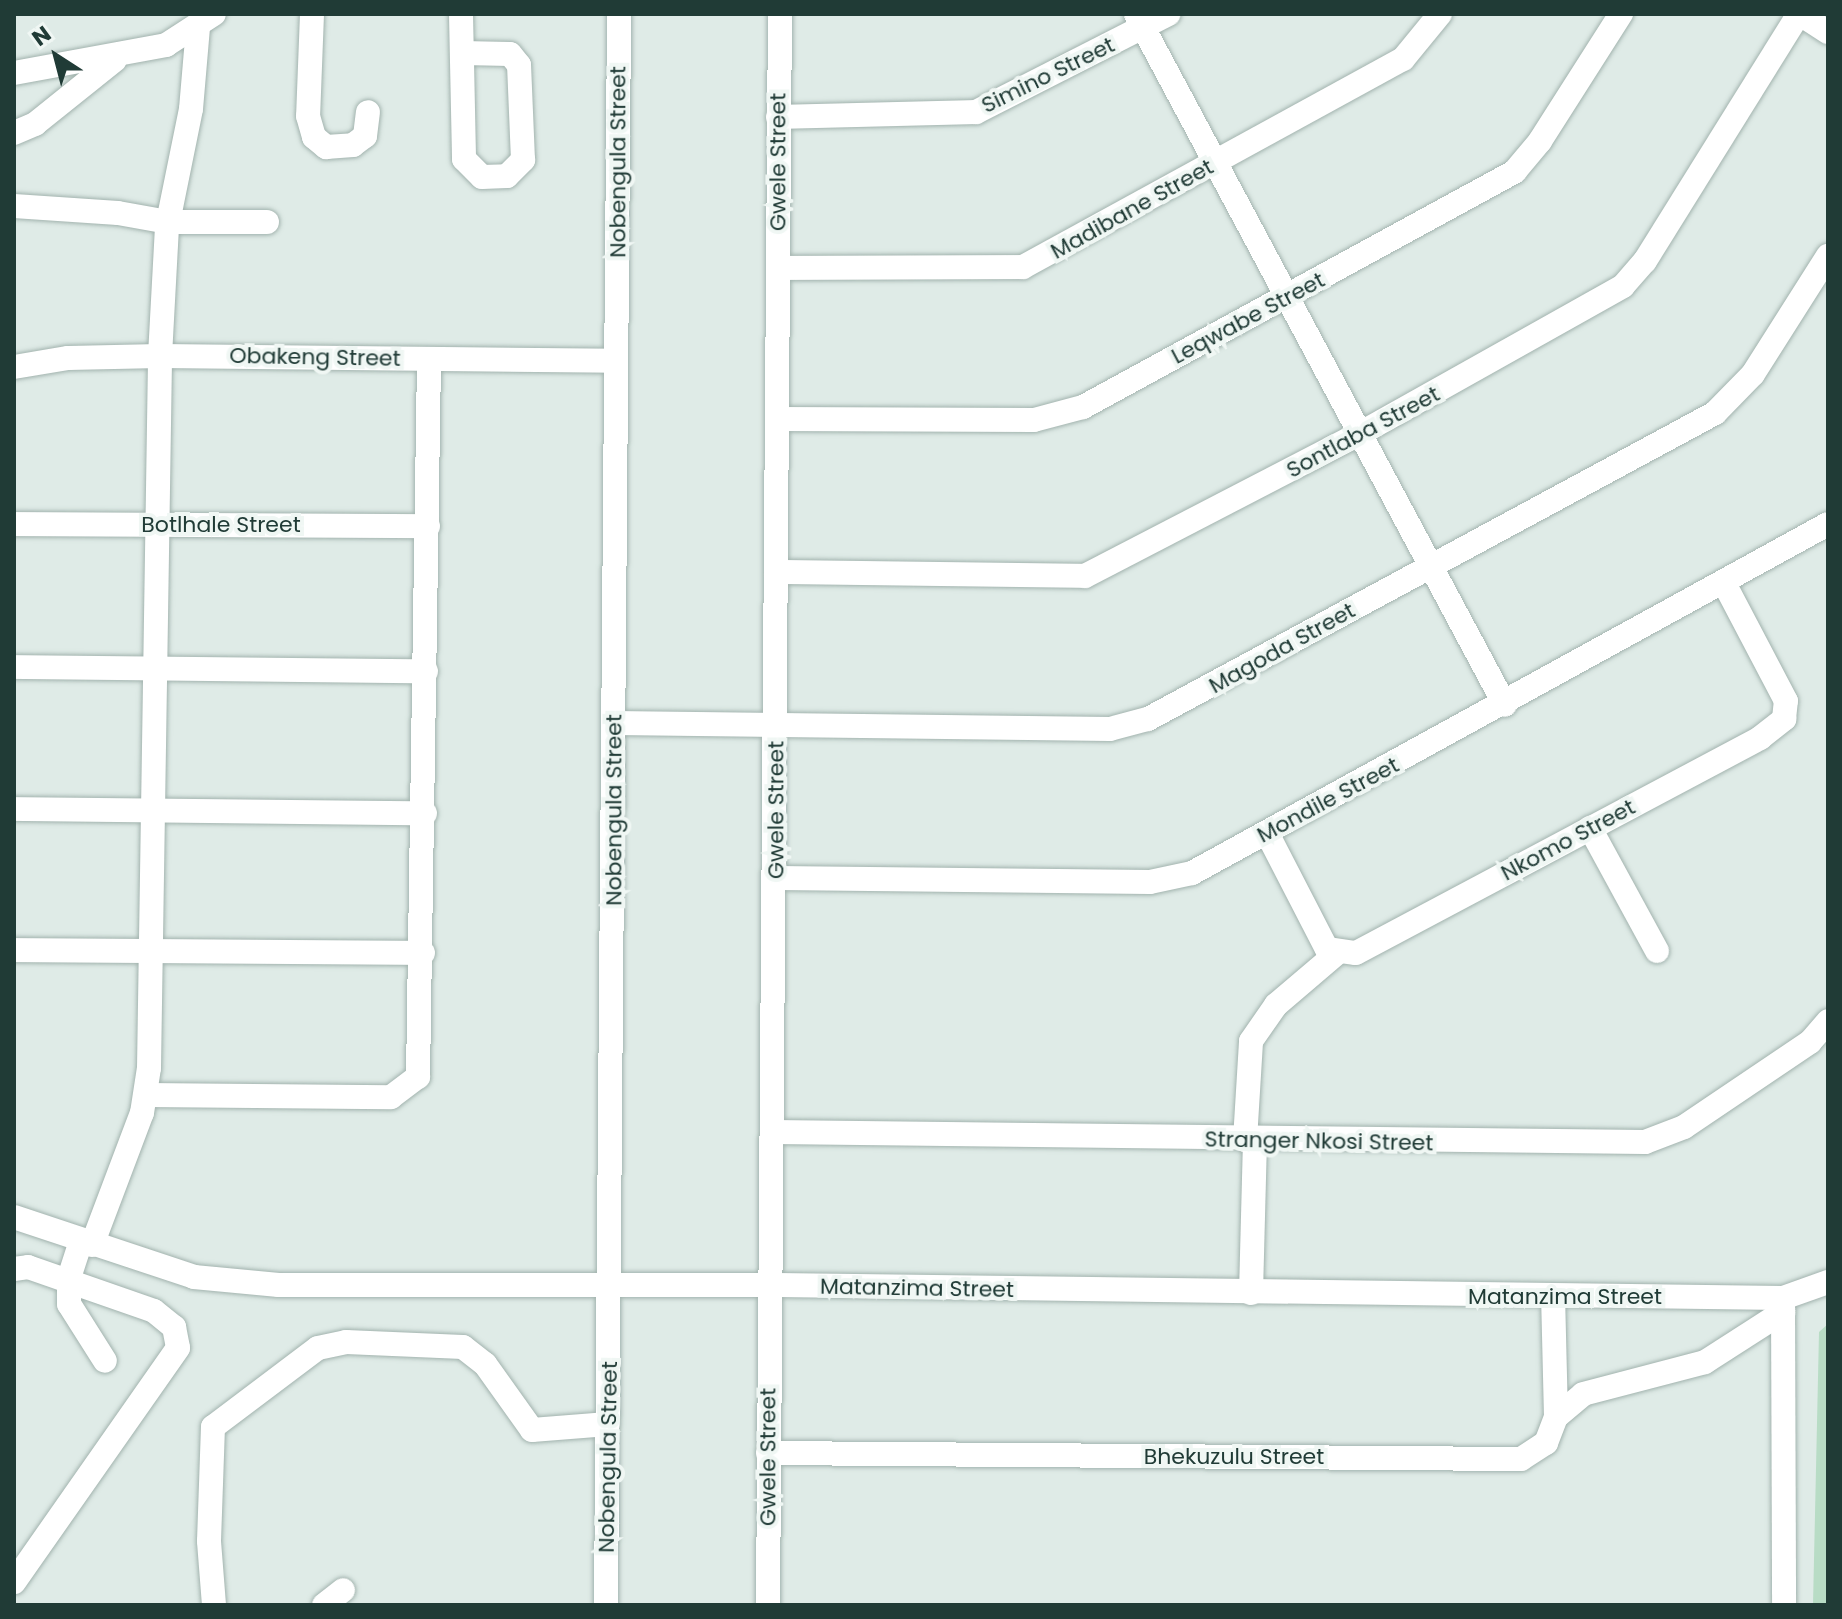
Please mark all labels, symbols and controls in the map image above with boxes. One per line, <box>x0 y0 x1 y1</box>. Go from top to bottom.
north arrow <box>16 16 96 96</box>
text: N <box>26 19 57 54</box>
street label: Simino Street <box>977 31 1119 119</box>
street label: Nobengula Street <box>605 66 631 258</box>
street label: Gwele Street <box>765 93 791 231</box>
street label: Madibane Street <box>1046 153 1218 265</box>
street label: Leqwabe Street <box>1167 267 1329 369</box>
street label: Obakeng Street <box>229 342 401 372</box>
street label: Sontlaba Street <box>1282 381 1444 483</box>
street label: Botlhale Street <box>141 512 301 538</box>
street label: Magoda Street <box>1204 597 1360 699</box>
street label: Nobengula Street <box>601 714 627 906</box>
street label: Gwele Street <box>763 741 789 879</box>
street label: Mondile Street <box>1253 752 1403 848</box>
street label: Nkomo Street <box>1497 794 1639 886</box>
street label: Stranger Nkosi Street <box>1204 1126 1434 1156</box>
street label: Matanzima Street <box>820 1273 1014 1303</box>
street label: Matanzima Street <box>1468 1284 1662 1310</box>
street label: Nobengula Street <box>593 1361 623 1553</box>
street label: Gwele Street <box>755 1388 781 1526</box>
street label: Bhekuzulu Street <box>1144 1444 1324 1470</box>

